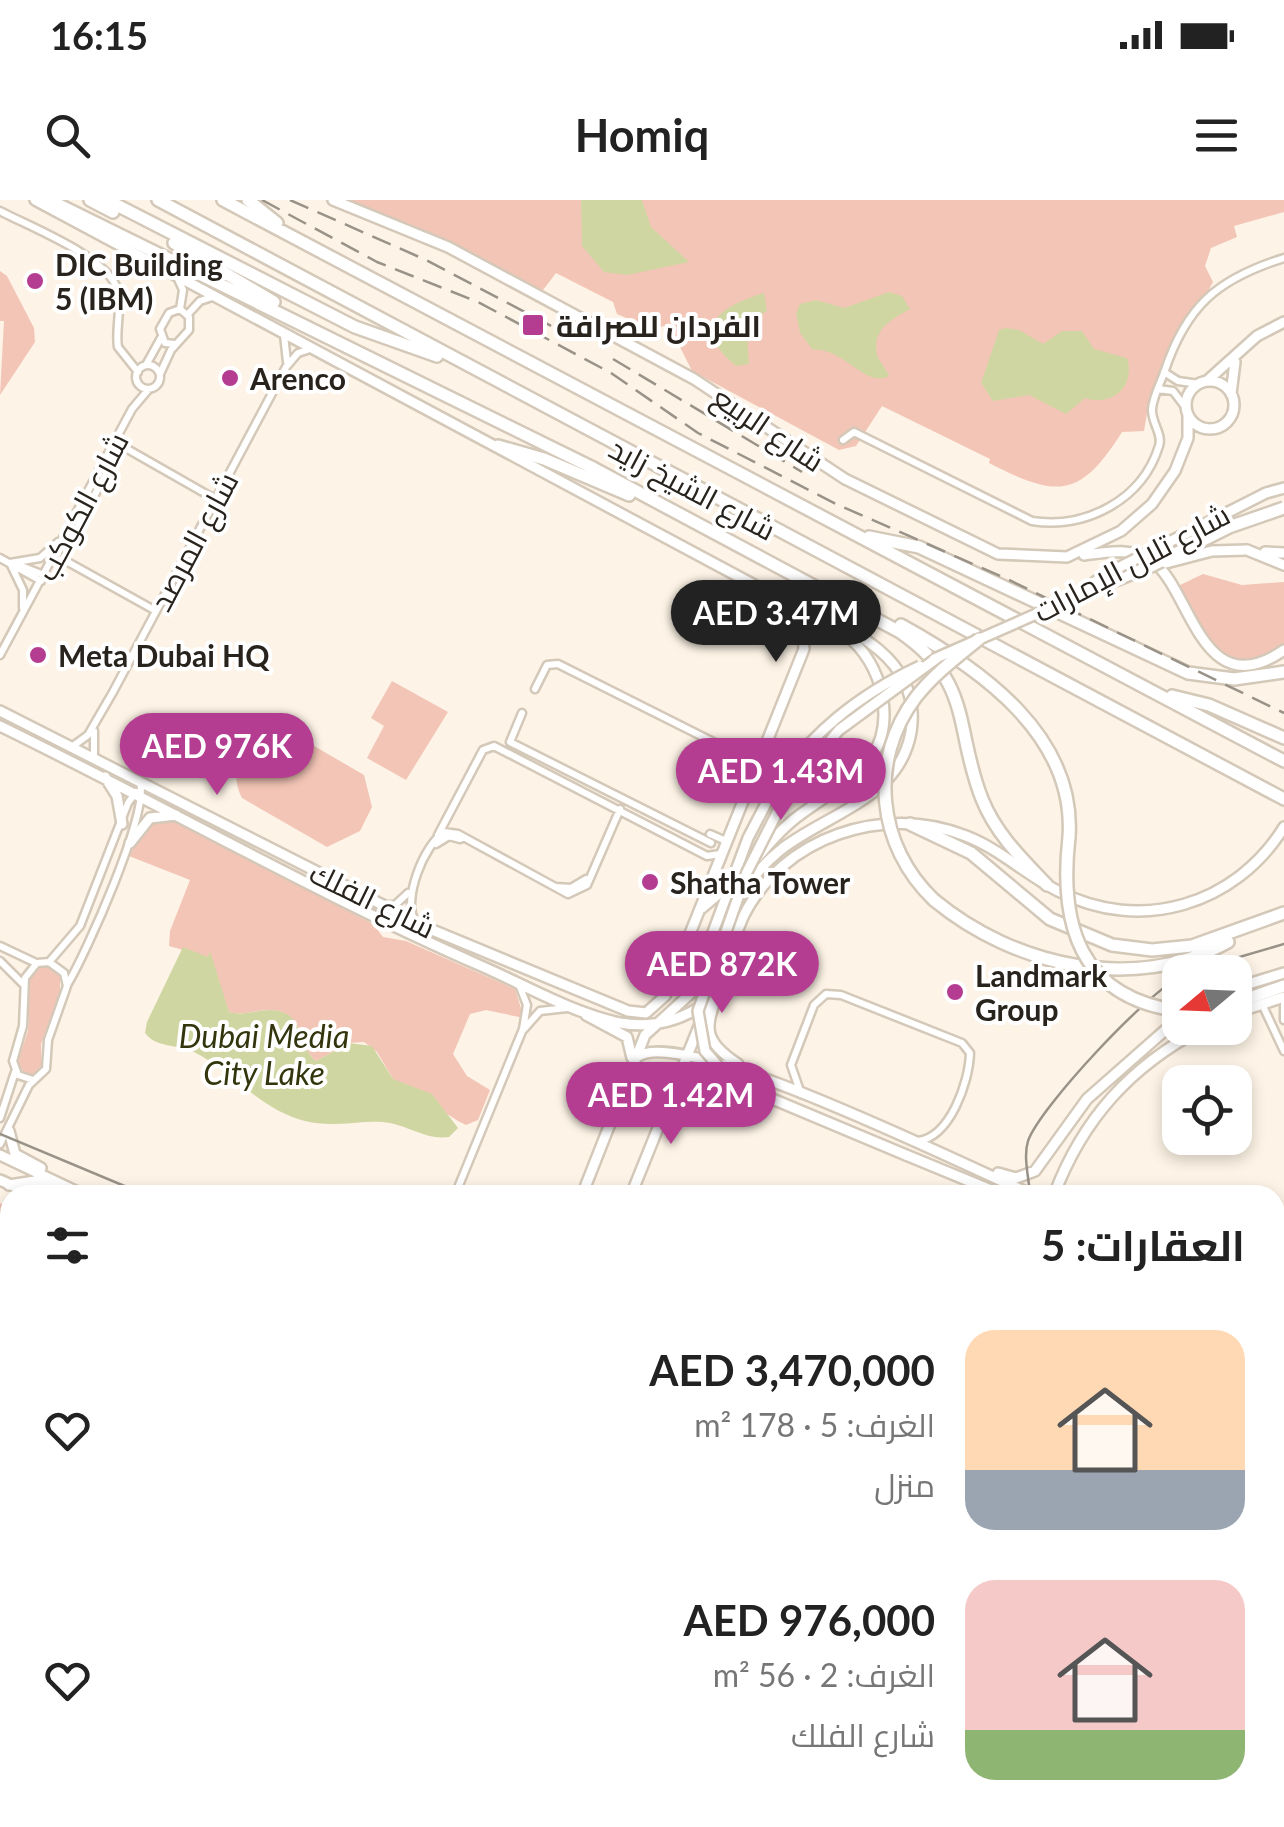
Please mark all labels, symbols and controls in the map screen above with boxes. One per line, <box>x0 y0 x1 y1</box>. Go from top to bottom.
text: 16:15 <box>50 12 148 58</box>
icon: search <box>40 108 95 163</box>
text: Homiq <box>575 108 709 162</box>
icon: menu <box>1189 108 1244 163</box>
place label: DIC Building 5 (IBM) <box>55 246 223 316</box>
marker: DIC Building 5 (IBM) <box>24 270 46 292</box>
place label: الفردان للصرافة <box>556 307 761 345</box>
marker: الفردان للصرافة <box>520 312 546 338</box>
place label: Arenco <box>249 360 346 396</box>
marker: Arenco <box>219 367 241 389</box>
street label: شارع الربيع <box>704 378 832 482</box>
street label: شارع الكوكب <box>27 426 139 588</box>
street label: شارع الشيخ زايد <box>602 429 782 550</box>
street label: شارع المرصد <box>141 465 248 618</box>
street label: شارع تلال الإمارات <box>1027 495 1237 632</box>
pin: AED 3.47M <box>662 580 890 665</box>
text: AED 3.47M <box>693 593 859 632</box>
place label: Meta Dubai HQ <box>58 637 270 673</box>
marker: Meta Dubai HQ <box>27 644 49 666</box>
pin: AED 976K <box>114 713 320 798</box>
text: AED 976K <box>142 726 292 765</box>
pin: AED 1.43M <box>667 738 895 823</box>
text: AED 1.43M <box>698 751 864 790</box>
street label: شارع الفلك <box>303 853 442 948</box>
place label: Shatha Tower <box>670 864 851 900</box>
marker: Shatha Tower <box>639 871 661 893</box>
pin: AED 872K <box>619 931 825 1016</box>
text: AED 872K <box>647 944 797 983</box>
north arrow <box>1162 955 1252 1045</box>
map controls <box>1162 955 1252 1155</box>
place label: Landmark Group <box>975 957 1108 1027</box>
marker: Landmark Group <box>944 981 966 1003</box>
water label: Dubai Media City Lake <box>179 1016 349 1092</box>
pin: AED 1.42M <box>557 1062 785 1147</box>
button: locate <box>1162 1065 1252 1155</box>
text: AED 1.42M <box>588 1075 754 1114</box>
icon: filters <box>40 1218 95 1273</box>
text: العقارات: 5 <box>1041 1220 1245 1270</box>
text: AED 3,470,000 <box>649 1345 935 1395</box>
icon: home <box>1045 1370 1165 1490</box>
icon: heart <box>40 1403 95 1458</box>
text: الغرف: 5 · 178 m² <box>694 1405 935 1444</box>
text: منزل <box>874 1465 935 1504</box>
text: AED 976,000 <box>684 1595 935 1645</box>
icon: home <box>1045 1620 1165 1740</box>
icon: heart <box>40 1653 95 1708</box>
text: الغرف: 2 · 56 m² <box>713 1655 935 1694</box>
text: شارع الفلك <box>791 1715 935 1754</box>

